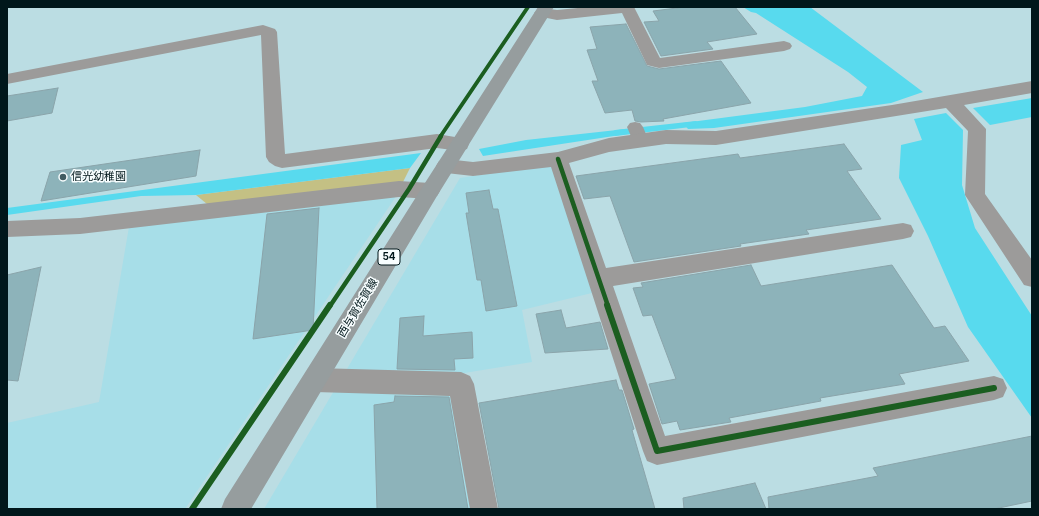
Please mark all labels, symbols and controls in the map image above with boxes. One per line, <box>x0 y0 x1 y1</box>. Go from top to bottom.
place label: 信光幼稚園 <box>71 170 126 184</box>
marker: 信光幼稚園 <box>58 172 68 182</box>
road number: 54 <box>378 249 400 265</box>
street label: 西与賀佐賀線 <box>335 276 381 340</box>

